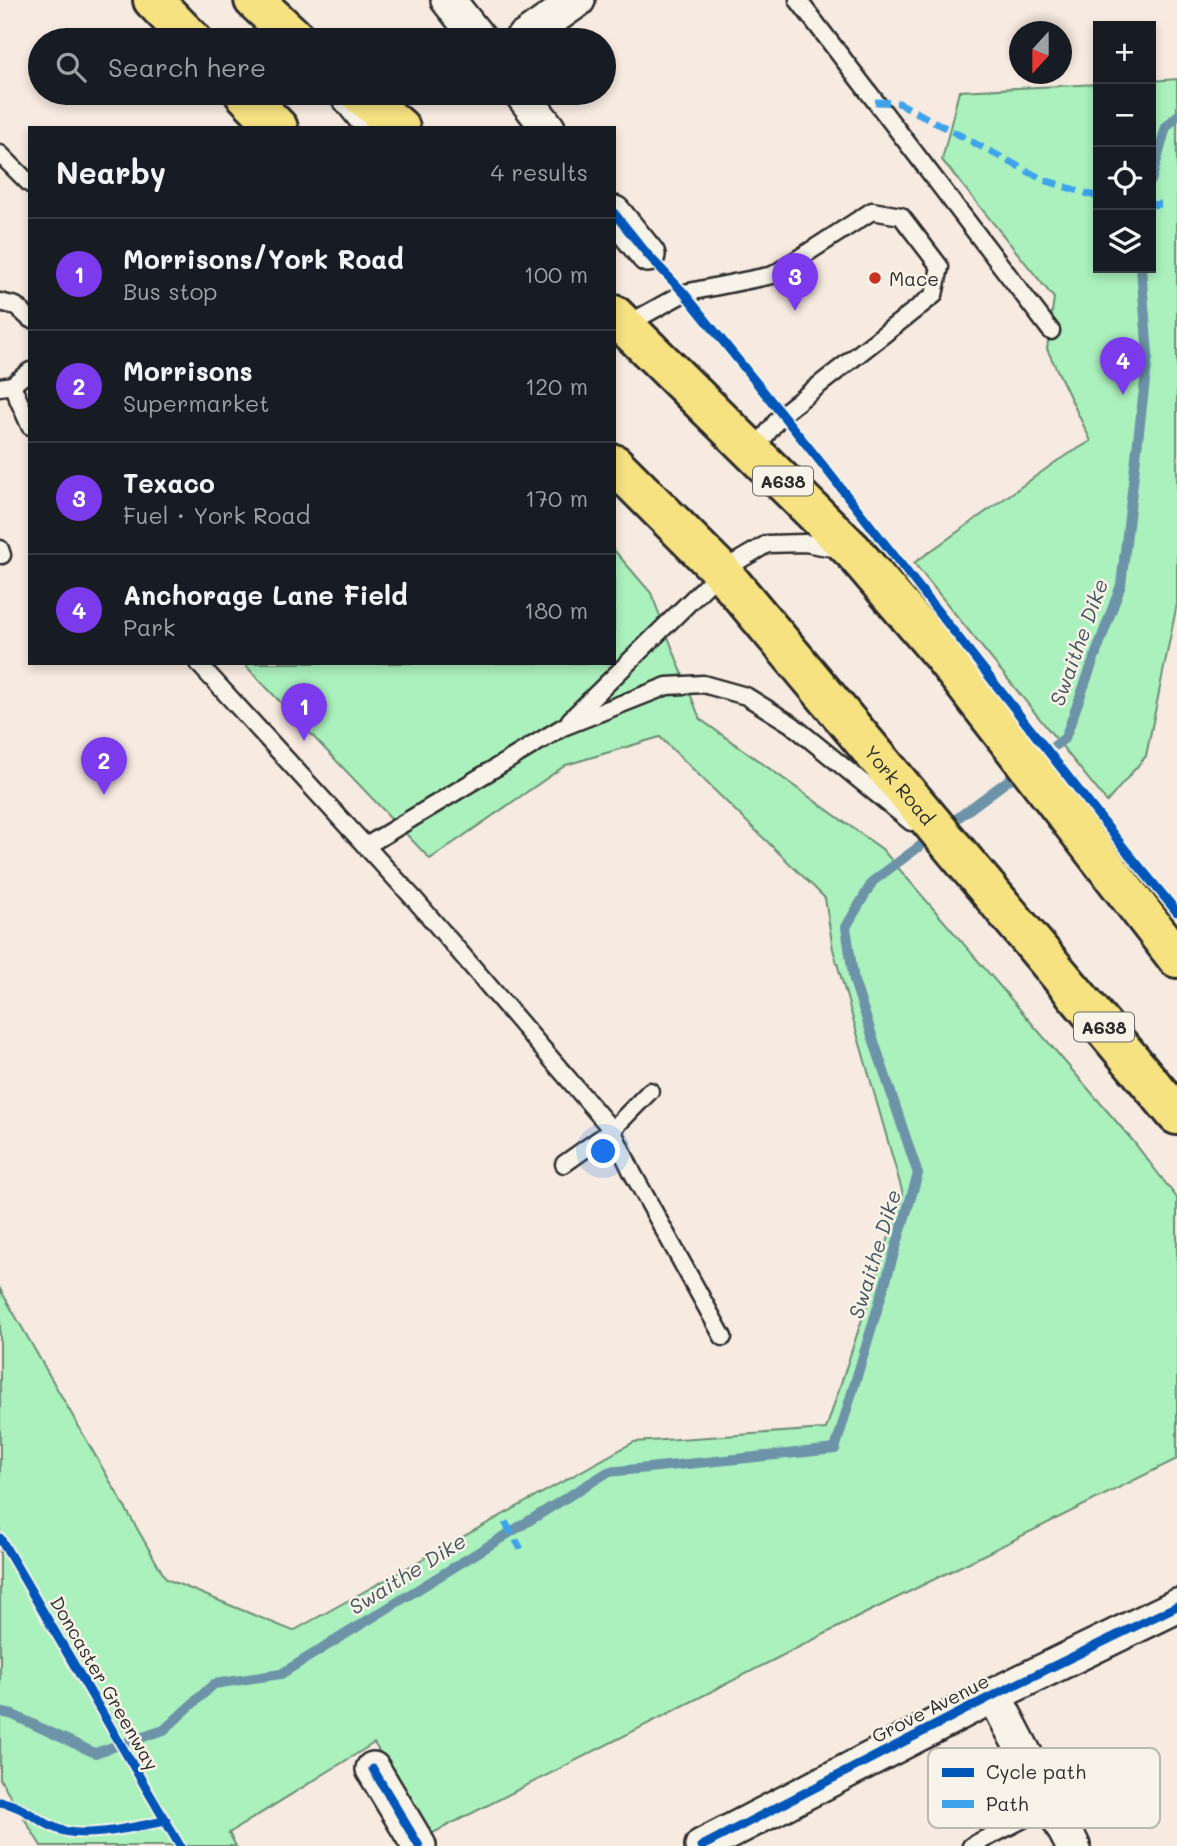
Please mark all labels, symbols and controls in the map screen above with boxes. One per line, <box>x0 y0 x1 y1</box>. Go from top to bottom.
north arrow <box>1009 21 1072 84</box>
map controls <box>1093 21 1156 273</box>
button: + <box>1093 21 1156 84</box>
search box <box>28 28 616 105</box>
icon: search <box>52 48 90 86</box>
text: Search here <box>108 50 266 84</box>
button: − <box>1093 84 1156 147</box>
button: locate <box>1093 147 1156 210</box>
text: Nearby <box>56 152 166 192</box>
text: 4 results <box>491 157 588 187</box>
button: layers <box>1093 210 1156 273</box>
text: Morrisons/York Road <box>123 242 404 276</box>
pin: 3 <box>772 253 818 311</box>
text: 1 <box>74 259 84 289</box>
text: 100 m <box>524 259 588 289</box>
place label: Mace <box>889 266 939 291</box>
marker: Mace <box>867 270 883 286</box>
text: Bus stop <box>123 276 218 306</box>
pin: 4 <box>1100 337 1146 395</box>
text: Morrisons <box>123 354 253 388</box>
text: 2 <box>73 371 85 401</box>
text: 120 m <box>525 371 588 401</box>
text: Supermarket <box>123 388 269 418</box>
text: Texaco <box>123 466 215 500</box>
road number: A638 <box>753 466 813 495</box>
text: 3 <box>72 483 86 513</box>
text: 170 m <box>525 483 588 513</box>
text: Fuel · York Road <box>123 500 310 530</box>
water label: Swaithe Dike <box>1042 575 1114 709</box>
text: Anchorage Lane Field <box>123 578 408 612</box>
text: 4 <box>72 595 86 625</box>
text: 180 m <box>524 595 588 625</box>
text: Park <box>123 612 175 642</box>
pin: 1 <box>281 683 327 741</box>
pin: 2 <box>81 737 127 795</box>
street label: York Road <box>859 739 941 830</box>
road number: A638 <box>1074 1012 1134 1042</box>
your location <box>586 1134 620 1168</box>
water label: Swaithe Dike <box>842 1186 906 1322</box>
water label: Swaithe Dike <box>343 1526 471 1620</box>
street label: Doncaster Greenway <box>45 1591 165 1775</box>
street label: Grove Avenue <box>867 1668 993 1748</box>
legend <box>928 1748 1160 1828</box>
text: Cycle path <box>986 1759 1086 1784</box>
text: Path <box>986 1791 1029 1816</box>

